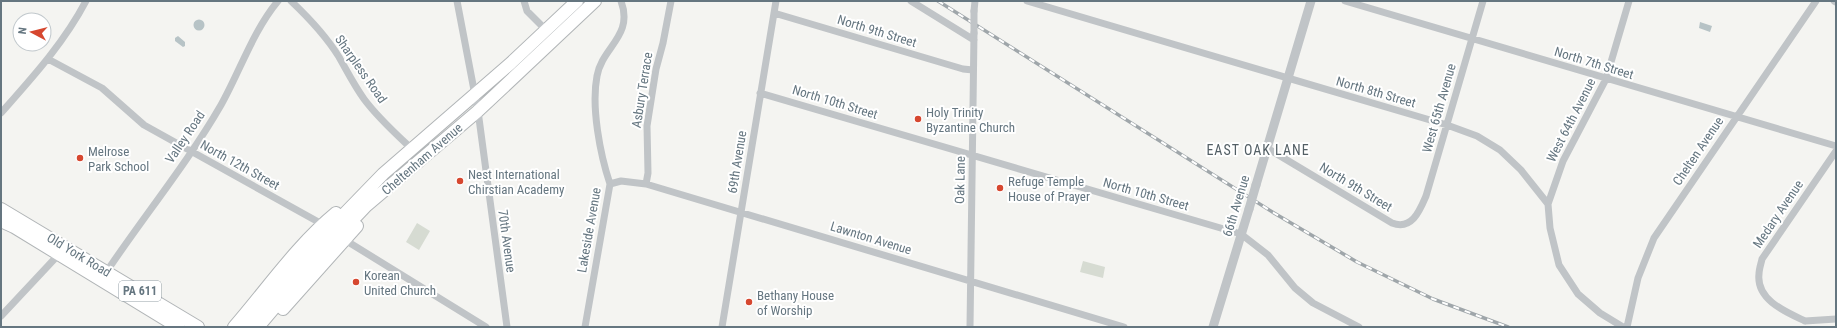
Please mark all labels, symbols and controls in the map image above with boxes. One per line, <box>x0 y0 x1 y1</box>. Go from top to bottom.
north arrow <box>12 12 52 52</box>
street label: North 9th Street <box>836 12 919 50</box>
text: N <box>16 26 29 35</box>
street label: Sharpless Road <box>332 32 390 106</box>
street label: North 7th Street <box>1553 44 1636 82</box>
street label: Asbury Terrace <box>629 51 655 129</box>
street label: West 65th Avenue <box>1419 62 1459 154</box>
street label: North 8th Street <box>1335 73 1418 111</box>
street label: West 64th Avenue <box>1543 76 1599 164</box>
street label: North 10th Street <box>791 82 880 122</box>
place label: Holy Trinity Byzantine Church <box>926 105 1015 135</box>
street label: Valley Road <box>162 108 208 166</box>
marker: Holy Trinity Byzantine Church <box>913 114 923 124</box>
street label: Chelten Avenue <box>1670 114 1726 188</box>
street label: Cheltenham Avenue <box>379 120 465 198</box>
street label: 69th Avenue <box>725 130 749 194</box>
street label: North 12th Street <box>198 137 282 193</box>
district label: EAST OAK LANE <box>1206 142 1310 158</box>
place label: Melrose Park School <box>88 144 149 174</box>
marker: Melrose Park School <box>75 153 85 163</box>
street label: Oak Lane <box>952 156 968 204</box>
street label: North 9th Street <box>1317 159 1395 215</box>
place label: Nest International Chirstian Academy <box>468 167 565 197</box>
place label: Refuge Temple House of Prayer <box>1008 174 1090 204</box>
street label: 66th Avenue <box>1220 174 1252 238</box>
street label: North 10th Street <box>1101 175 1191 213</box>
marker: Nest International Chirstian Academy <box>455 176 465 186</box>
street label: Medary Avenue <box>1750 177 1806 251</box>
marker: Refuge Temple House of Prayer <box>995 183 1005 193</box>
street label: Lakeside Avenue <box>574 186 604 274</box>
street label: 70th Avenue <box>495 209 519 273</box>
street label: Lawnton Avenue <box>829 219 913 257</box>
street label: Old York Road <box>44 230 114 280</box>
place label: Korean United Church <box>364 268 436 298</box>
marker: Korean United Church <box>351 277 361 287</box>
road number: PA 611 <box>119 281 161 301</box>
place label: Bethany House of Worship <box>757 288 834 318</box>
marker: Bethany House of Worship <box>744 297 754 307</box>

